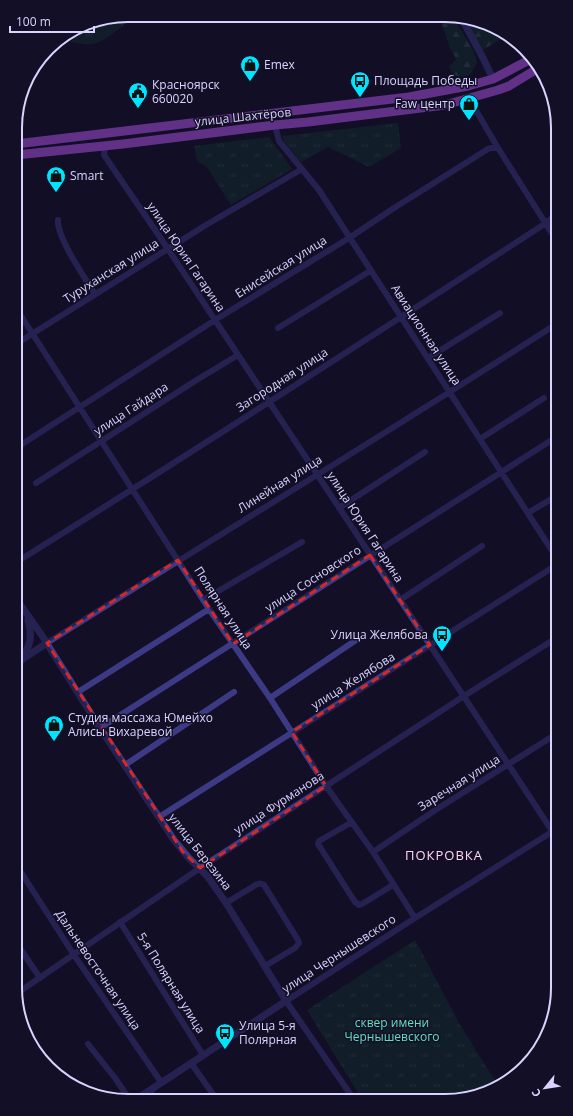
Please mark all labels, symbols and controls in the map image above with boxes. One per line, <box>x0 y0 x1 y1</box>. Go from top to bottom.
scale bar <box>10 8 94 34</box>
text: 100 m <box>16 13 51 30</box>
shop icon: Emex <box>239 54 261 82</box>
place label: Emex <box>264 56 296 73</box>
bus stop icon: Площадь Победы <box>349 70 371 98</box>
place label: Площадь Победы <box>374 72 477 89</box>
place label: Красноярск 660020 <box>152 76 221 107</box>
public building icon: Красноярск 660020 <box>127 81 149 109</box>
shop icon: Faw центр <box>458 93 480 121</box>
place label: Faw центр <box>395 95 455 112</box>
street label: улица Шахтёров <box>194 103 292 130</box>
shop icon: Smart <box>45 165 67 193</box>
place label: Smart <box>70 167 104 184</box>
street label: улица Юрия Гагарина <box>143 198 230 315</box>
street label: Енисейская улица <box>232 232 330 302</box>
street label: Туруханская улица <box>60 234 162 307</box>
street label: Авиационная улица <box>387 281 466 389</box>
street label: Загородная улица <box>233 344 331 416</box>
street label: улица Гайдара <box>90 378 171 439</box>
street label: Линейная улица <box>234 451 325 516</box>
street label: улица Юрия Гагарина <box>323 468 408 585</box>
street label: улица Сосновского <box>261 541 364 616</box>
street label: Полярная улица <box>190 563 257 652</box>
bus stop icon: Улица Желябова <box>431 624 453 652</box>
place label: Улица Желябова <box>331 626 428 643</box>
street label: улица Желябова <box>307 648 398 713</box>
place label: Студия массажа Юмейхо Алисы Вихаревой <box>68 709 213 740</box>
shop icon: Студия массажа Юмейхо Алисы Вихаревой <box>43 714 65 742</box>
street label: Заречная улица <box>414 751 503 815</box>
street label: улица Фурманова <box>230 767 327 838</box>
street label: улица Березина <box>165 810 236 894</box>
district label: ПОКРОВКА <box>405 846 483 864</box>
street label: Дальневосточная улица <box>52 906 145 1033</box>
street label: улица Чернышевского <box>278 910 399 997</box>
street label: 5-я Полярная улица <box>133 929 209 1036</box>
park label: сквер имени Чернышевского <box>344 1014 440 1045</box>
place label: Улица 5-я Полярная <box>239 1017 297 1048</box>
bus stop icon: Улица 5-я Полярная <box>214 1022 236 1050</box>
north arrow <box>525 1068 565 1108</box>
text: С <box>528 1086 544 1100</box>

